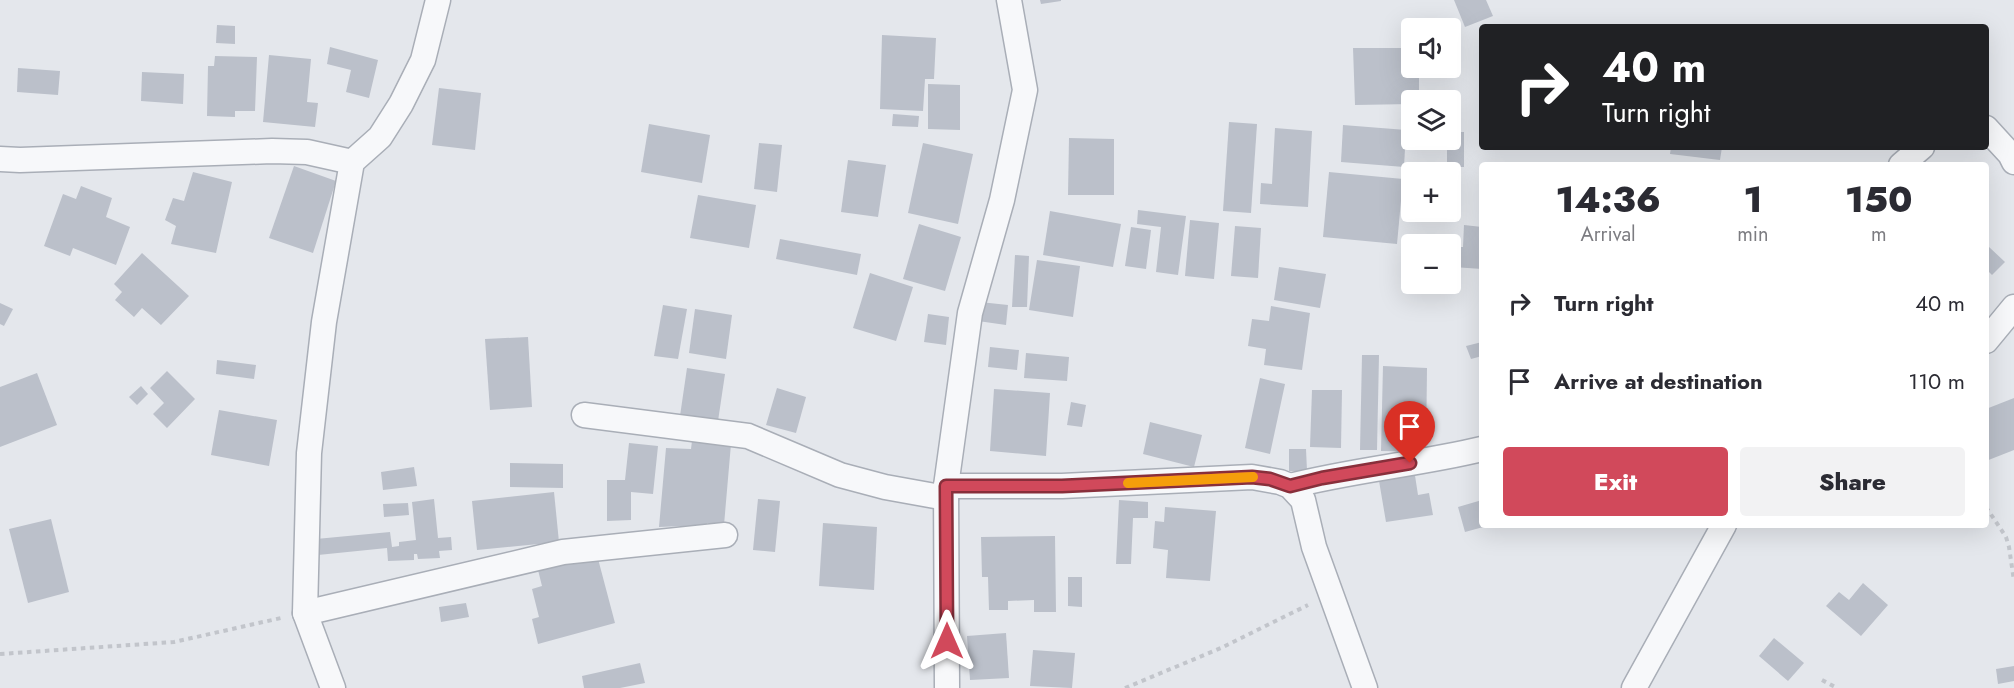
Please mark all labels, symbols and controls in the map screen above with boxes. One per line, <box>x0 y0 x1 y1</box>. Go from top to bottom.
map controls <box>1401 18 1461 294</box>
button: sound <box>1401 18 1461 78</box>
text: 40 m <box>1602 37 1706 98</box>
icon: right <box>1503 48 1581 126</box>
button: layers <box>1401 90 1461 150</box>
text: Turn right <box>1602 93 1710 132</box>
button: + <box>1401 162 1461 222</box>
text: 14:36 <box>1555 173 1661 225</box>
text: 1 <box>1743 173 1762 225</box>
text: 150 <box>1845 173 1913 225</box>
text: Arrival <box>1581 220 1636 249</box>
text: min <box>1737 220 1769 249</box>
text: m <box>1871 220 1887 249</box>
button: − <box>1401 234 1461 294</box>
icon: right <box>1503 287 1536 320</box>
text: Turn right <box>1554 287 1654 319</box>
text: 40 m <box>1915 287 1965 319</box>
icon: arrive <box>1503 365 1536 398</box>
text: Arrive at destination <box>1554 365 1763 397</box>
text: 110 m <box>1908 365 1965 397</box>
pin <box>1384 401 1435 463</box>
icon: arrive <box>1393 410 1426 443</box>
button: Exit <box>1503 447 1728 516</box>
button: Share <box>1740 447 1965 516</box>
position arrow <box>915 609 979 673</box>

